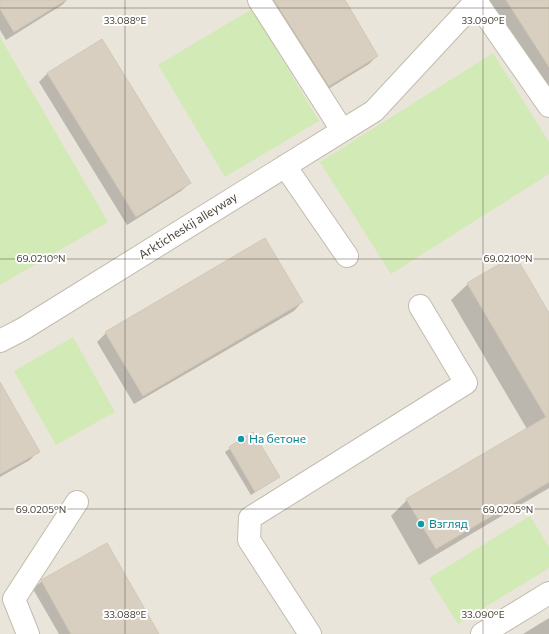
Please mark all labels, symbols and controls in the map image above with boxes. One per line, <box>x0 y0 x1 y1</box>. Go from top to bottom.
text: 33.088°E <box>104 14 146 26</box>
text: 33.090°E <box>461 14 505 26</box>
street label: Arkticheskij alleyway <box>136 189 239 261</box>
text: 69.0210°N <box>16 252 66 264</box>
text: 69.0210°N <box>483 252 533 264</box>
place label: На бетоне <box>249 431 306 445</box>
marker: На бетоне <box>236 434 246 444</box>
text: 69.0205°N <box>16 503 66 515</box>
text: 69.0205°N <box>483 503 533 515</box>
place label: Взгляд <box>429 516 468 530</box>
marker: Взгляд <box>416 519 426 529</box>
text: 33.088°E <box>104 608 146 620</box>
text: 33.090°E <box>461 608 505 620</box>

